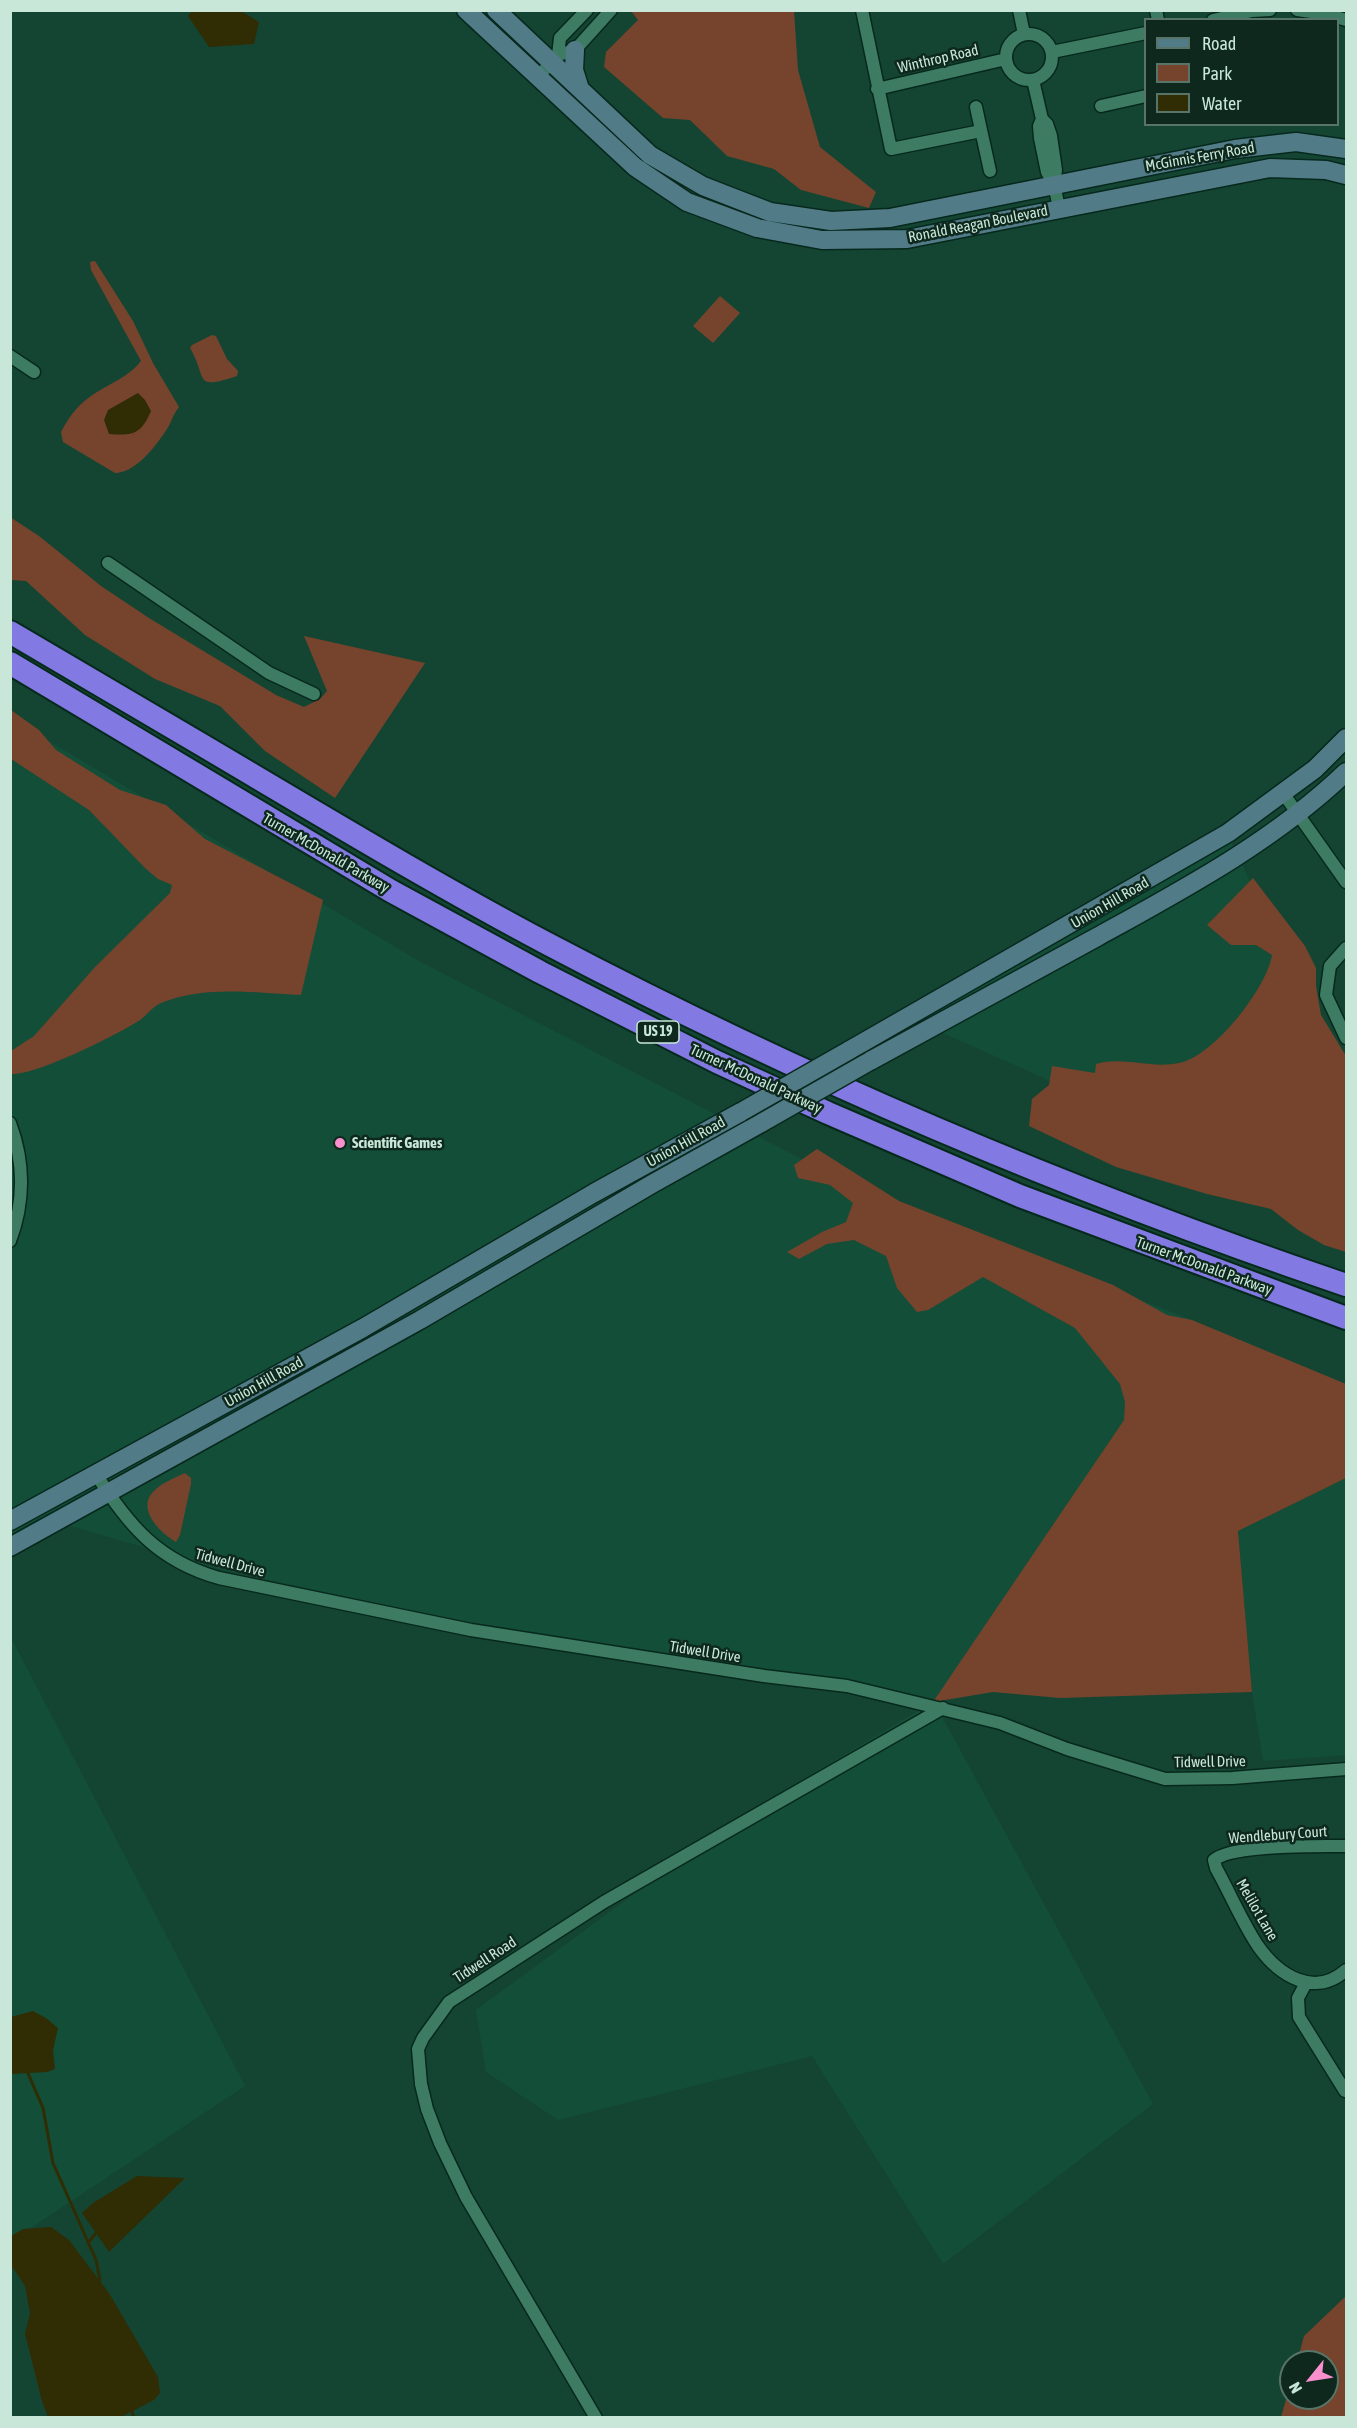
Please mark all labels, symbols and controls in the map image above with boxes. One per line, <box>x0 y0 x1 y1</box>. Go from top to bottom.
legend <box>1144 18 1339 126</box>
text: Road <box>1202 33 1236 54</box>
street label: Winthrop Road <box>896 41 980 77</box>
text: Park <box>1202 63 1232 84</box>
text: Water <box>1202 93 1241 114</box>
street label: McGinnis Ferry Road <box>1144 139 1256 175</box>
street label: Ronald Reagan Boulevard <box>907 202 1049 246</box>
street label: Turner McDonald Parkway <box>259 809 393 897</box>
street label: Union Hill Road <box>1068 874 1152 932</box>
road number: US 19 <box>637 1021 679 1043</box>
street label: Turner McDonald Parkway <box>687 1041 825 1117</box>
street label: Union Hill Road <box>644 1113 728 1171</box>
place label: Scientific Games <box>352 1134 442 1152</box>
marker: Scientific Games <box>333 1136 347 1150</box>
street label: Turner McDonald Parkway <box>1134 1233 1274 1299</box>
street label: Union Hill Road <box>222 1353 306 1411</box>
street label: Tidwell Drive <box>193 1545 267 1581</box>
street label: Tidwell Drive <box>668 1638 742 1666</box>
street label: Tidwell Drive <box>1174 1752 1246 1772</box>
street label: Wendlebury Court <box>1228 1823 1328 1847</box>
street label: Melilot Lane <box>1232 1876 1282 1944</box>
street label: Tidwell Road <box>450 1933 520 1987</box>
north arrow <box>1279 2350 1339 2410</box>
text: N <box>1285 2379 1305 2397</box>

